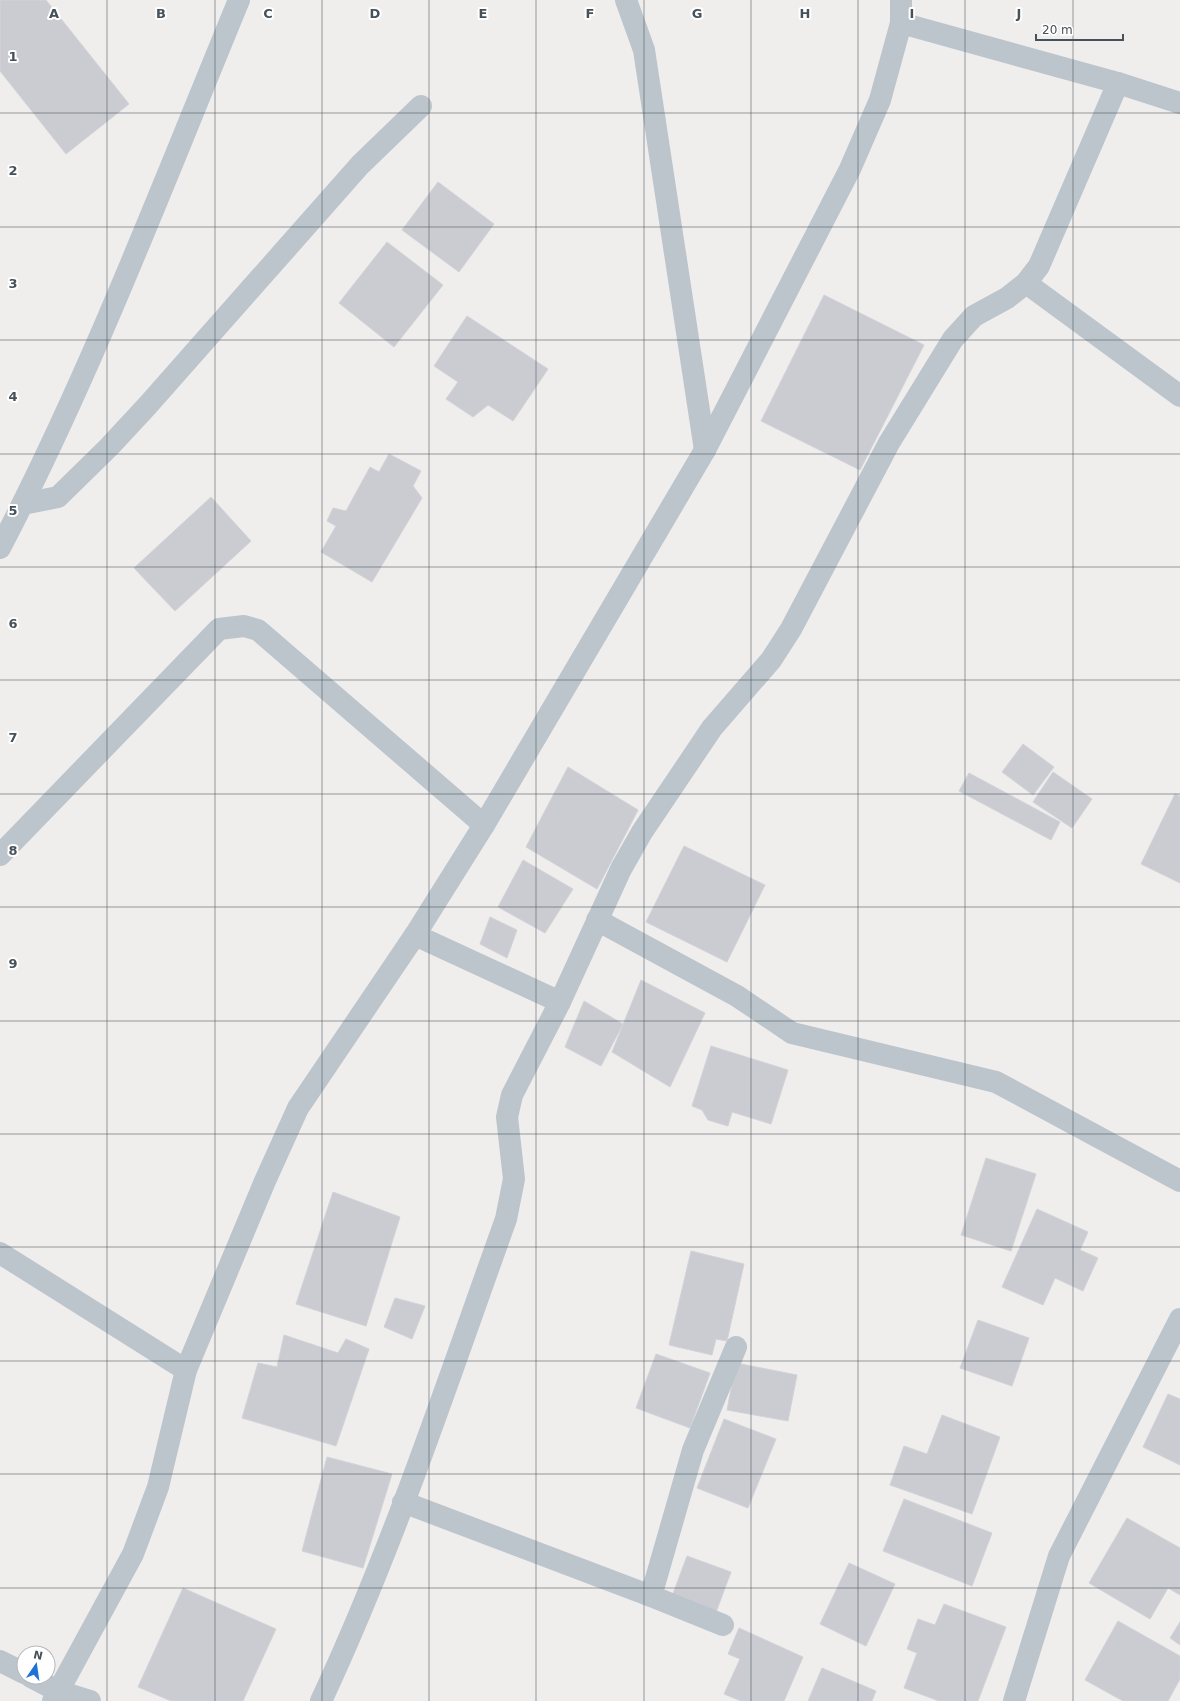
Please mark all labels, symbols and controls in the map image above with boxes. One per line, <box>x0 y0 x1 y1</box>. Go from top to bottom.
text: A <box>49 6 59 21</box>
text: B <box>156 6 166 21</box>
text: C <box>263 6 273 21</box>
text: D <box>370 6 381 21</box>
text: E <box>479 6 487 21</box>
text: F <box>586 6 594 21</box>
text: G <box>692 6 702 21</box>
text: H <box>800 6 810 21</box>
text: I <box>910 6 914 21</box>
text: J <box>1016 6 1021 21</box>
scale bar <box>1036 16 1123 42</box>
text: 20 m <box>1042 23 1073 37</box>
text: 1 <box>8 49 18 64</box>
text: 2 <box>8 163 18 178</box>
text: 3 <box>8 276 18 291</box>
text: 4 <box>8 389 18 404</box>
text: 5 <box>8 503 18 518</box>
text: 6 <box>8 616 18 631</box>
text: 7 <box>8 730 18 745</box>
text: 8 <box>8 843 18 858</box>
text: 9 <box>8 956 18 971</box>
north arrow <box>16 1645 56 1685</box>
text: N <box>32 1648 44 1663</box>

